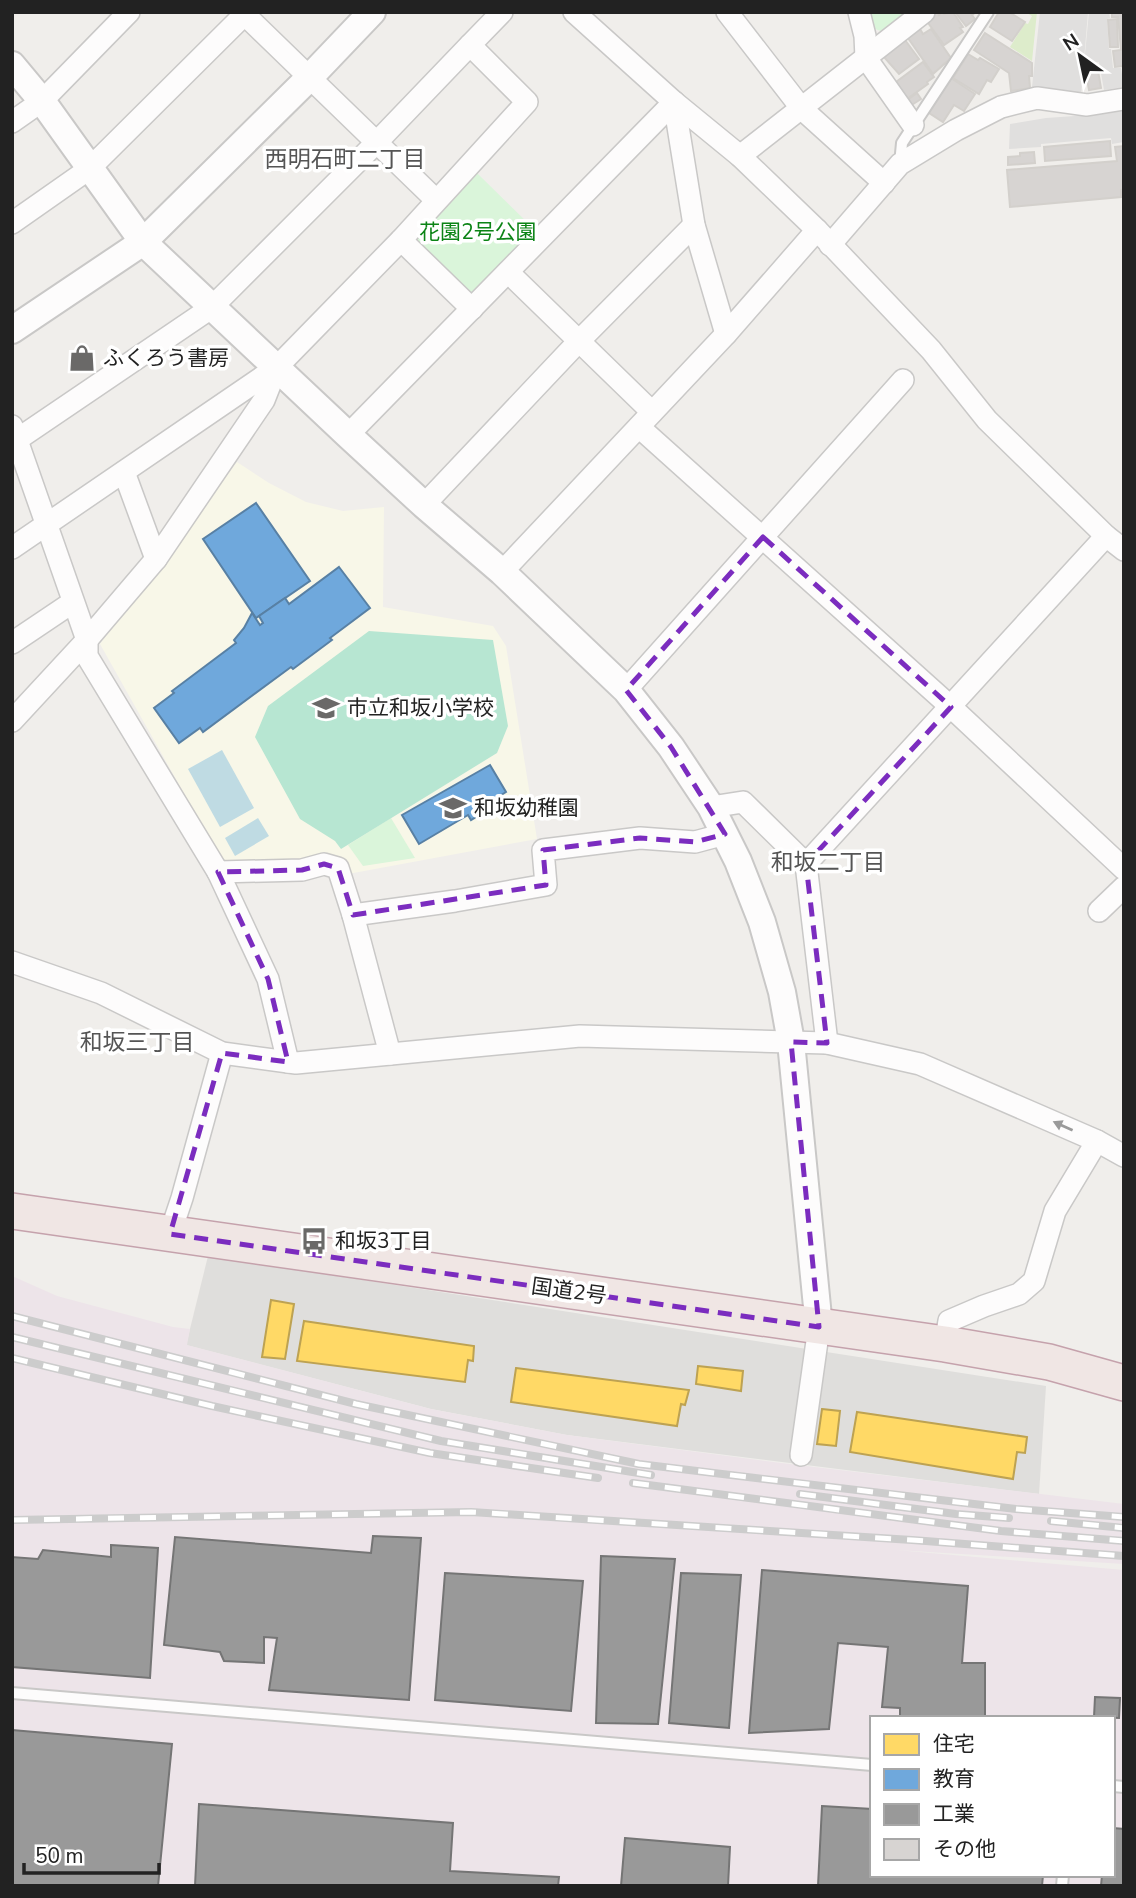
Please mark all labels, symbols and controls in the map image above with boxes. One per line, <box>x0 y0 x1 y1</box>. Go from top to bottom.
north arrow <box>1045 21 1115 91</box>
text: N <box>1058 28 1084 57</box>
district label: 西明石町二丁目 <box>265 144 426 175</box>
park label: 花園2号公園 <box>419 218 537 246</box>
shop icon: ふくろう書房 <box>67 343 97 373</box>
place label: ふくろう書房 <box>103 344 229 372</box>
school or university icon: 市立和坂小学校 <box>311 693 341 723</box>
place label: 市立和坂小学校 <box>347 694 494 722</box>
school or university icon: 和坂幼稚園 <box>438 793 468 823</box>
place label: 和坂幼稚園 <box>474 794 579 822</box>
district label: 和坂二丁目 <box>771 847 886 878</box>
district label: 和坂三丁目 <box>80 1027 195 1058</box>
one-way arrow <box>1053 1120 1073 1132</box>
bus stop icon: 和坂3丁目 <box>299 1226 329 1256</box>
place label: 和坂3丁目 <box>335 1227 432 1255</box>
street label: 国道2号 <box>530 1272 608 1310</box>
legend <box>870 1716 1115 1877</box>
text: 住宅 <box>933 1730 975 1758</box>
text: 教育 <box>933 1765 975 1793</box>
text: 工業 <box>933 1800 975 1828</box>
scale bar <box>24 1832 159 1876</box>
text: その他 <box>933 1835 996 1863</box>
text: 50 m <box>35 1842 84 1870</box>

